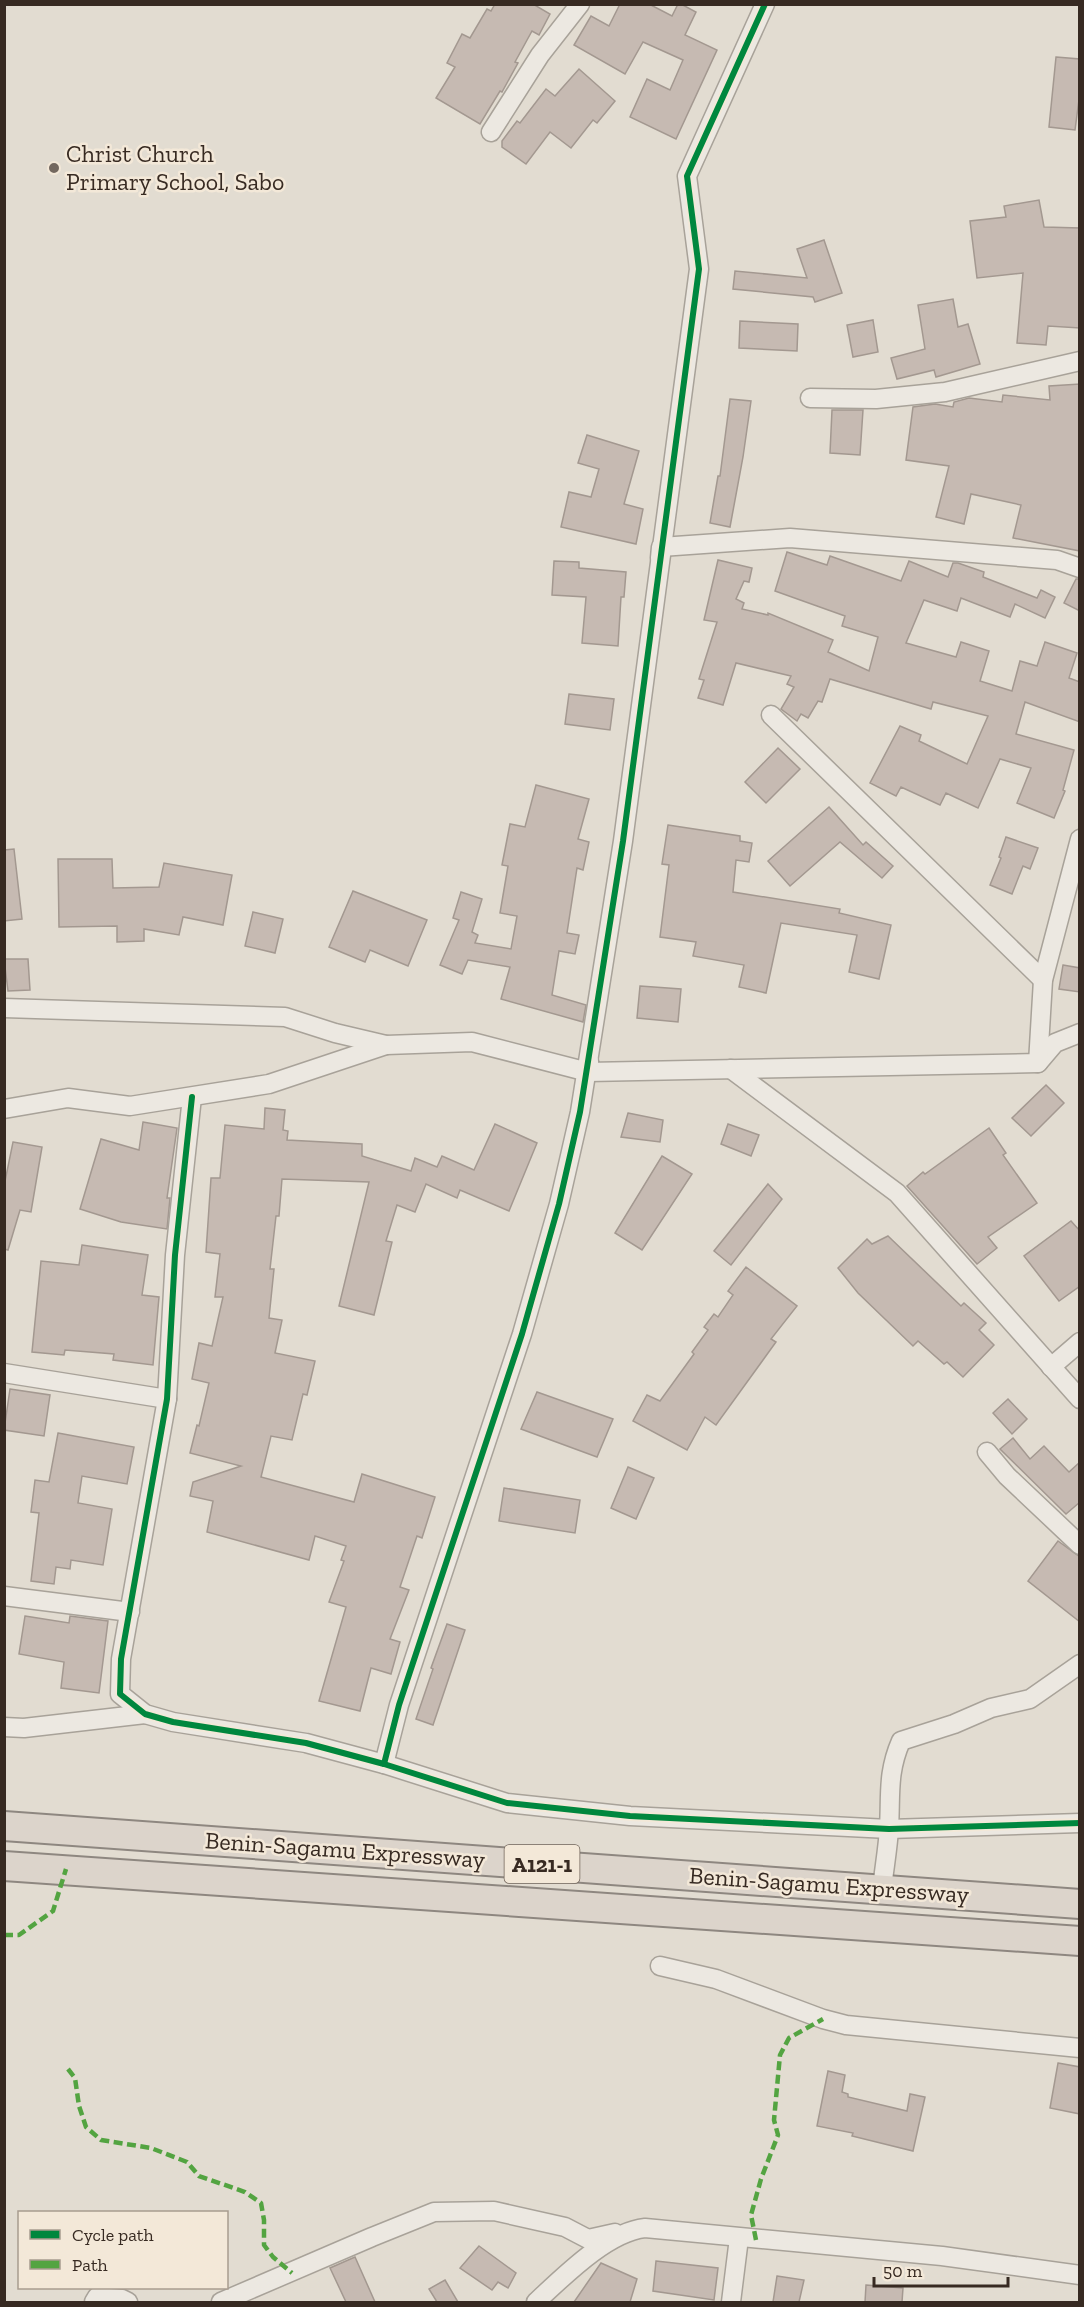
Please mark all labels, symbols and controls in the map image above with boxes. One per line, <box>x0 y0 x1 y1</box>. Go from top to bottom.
place label: Christ Church Primary School, Sabo <box>66 139 284 196</box>
marker: Christ Church Primary School, Sabo <box>47 161 61 175</box>
street label: Benin-Sagamu Expressway <box>204 1825 487 1874</box>
road number: A121-1 <box>504 1845 580 1883</box>
street label: Benin-Sagamu Expressway <box>688 1860 971 1909</box>
legend <box>18 2211 228 2289</box>
text: Cycle path <box>72 2224 154 2246</box>
scale bar <box>874 2250 1008 2288</box>
text: Path <box>72 2254 108 2276</box>
text: 50 m <box>883 2260 923 2282</box>

